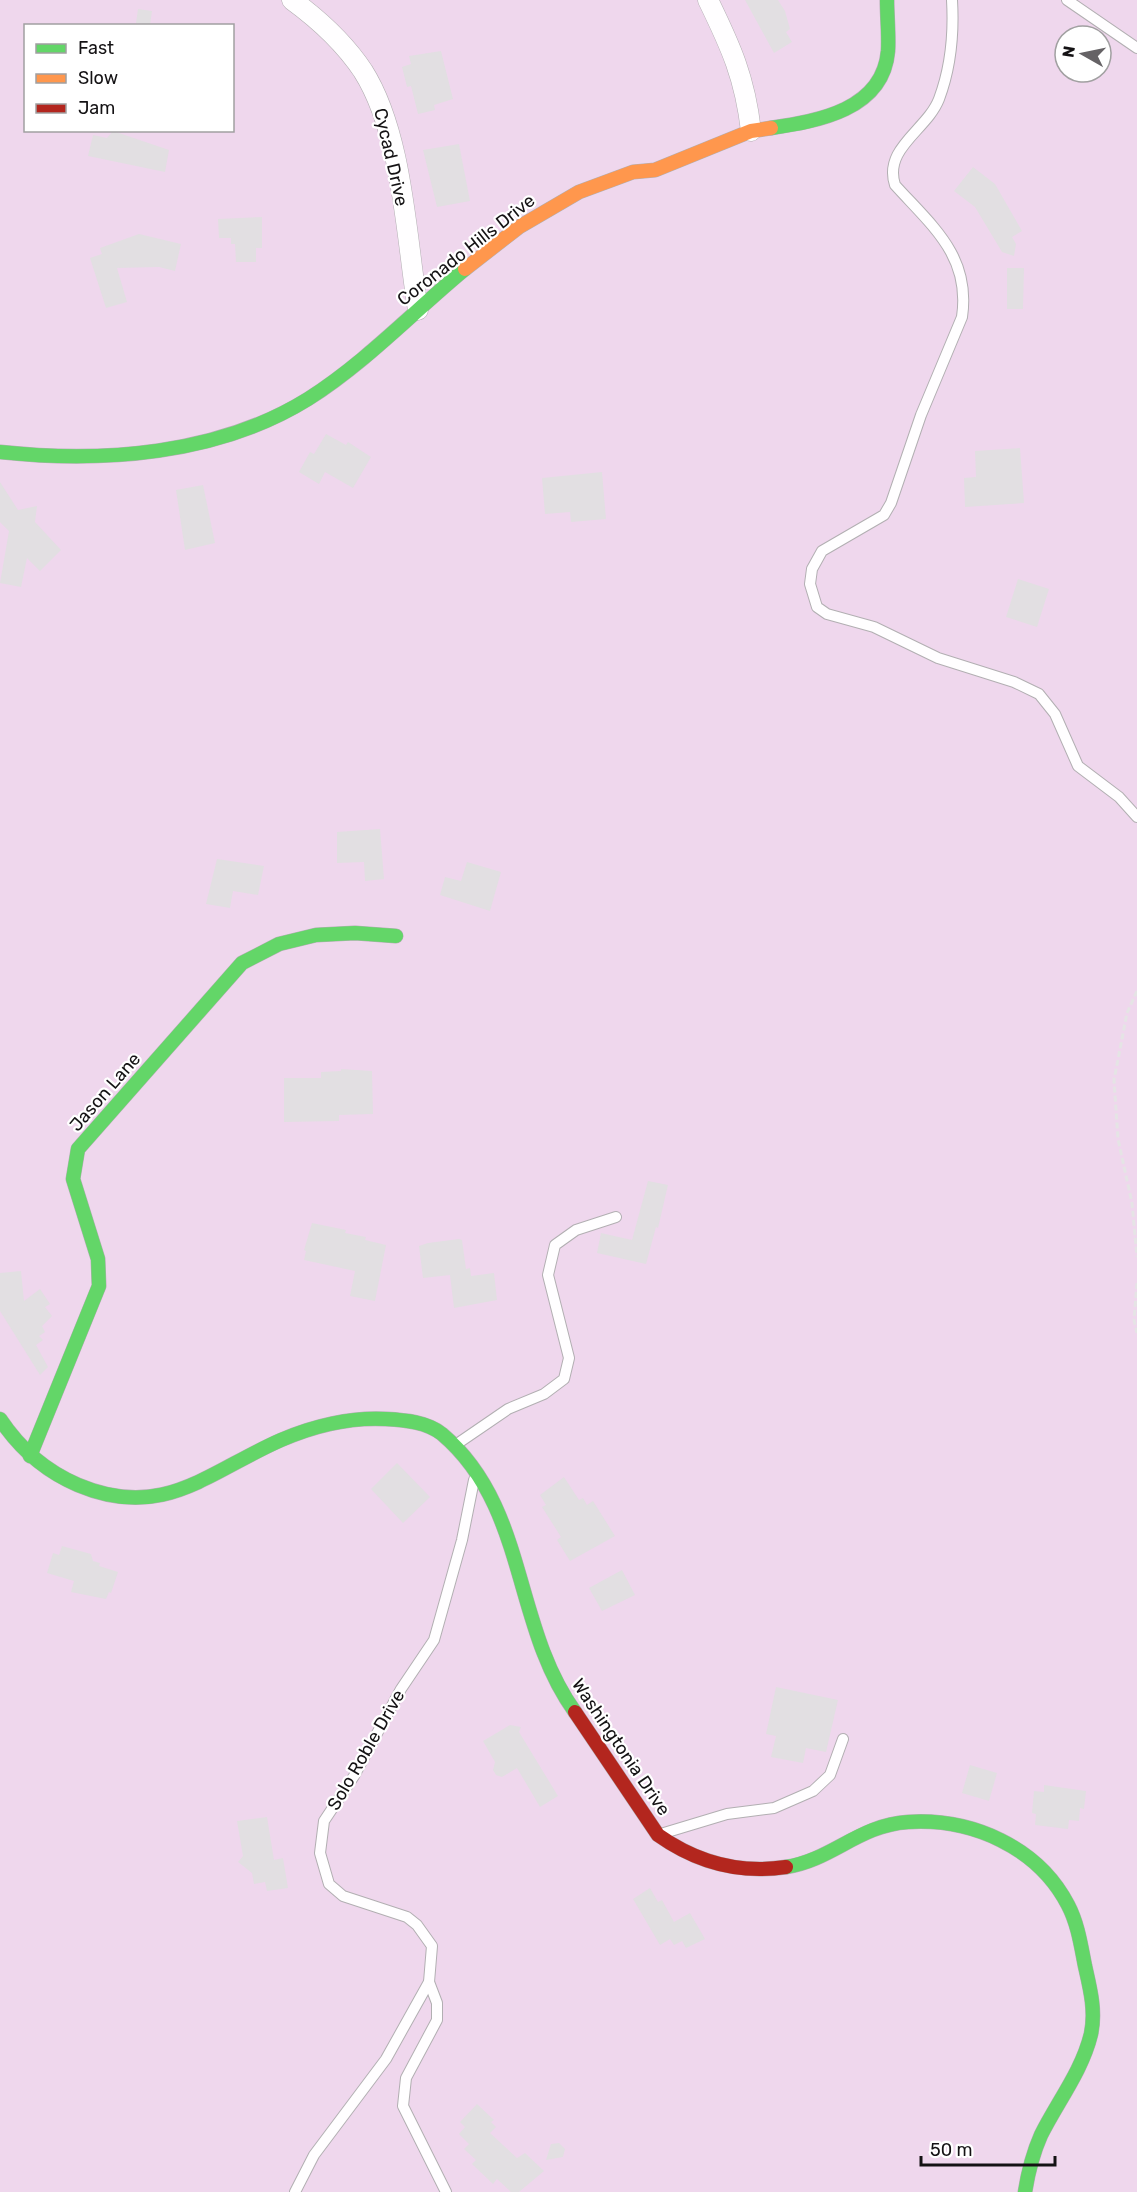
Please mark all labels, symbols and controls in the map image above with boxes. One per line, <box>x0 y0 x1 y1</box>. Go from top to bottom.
legend <box>24 24 234 132</box>
north arrow <box>1053 24 1113 84</box>
text: Fast <box>78 37 114 59</box>
text: N <box>1058 45 1079 59</box>
text: Slow <box>78 67 118 89</box>
text: Jam <box>78 97 115 119</box>
street label: Cycad Drive <box>369 106 413 208</box>
street label: Coronado Hills Drive <box>393 189 539 311</box>
street label: Jason Lane <box>65 1048 145 1136</box>
street label: Washingtonia Drive <box>567 1674 675 1820</box>
street label: Solo Roble Drive <box>323 1686 409 1814</box>
scale bar <box>921 2129 1054 2167</box>
text: 50 m <box>930 2139 973 2161</box>

